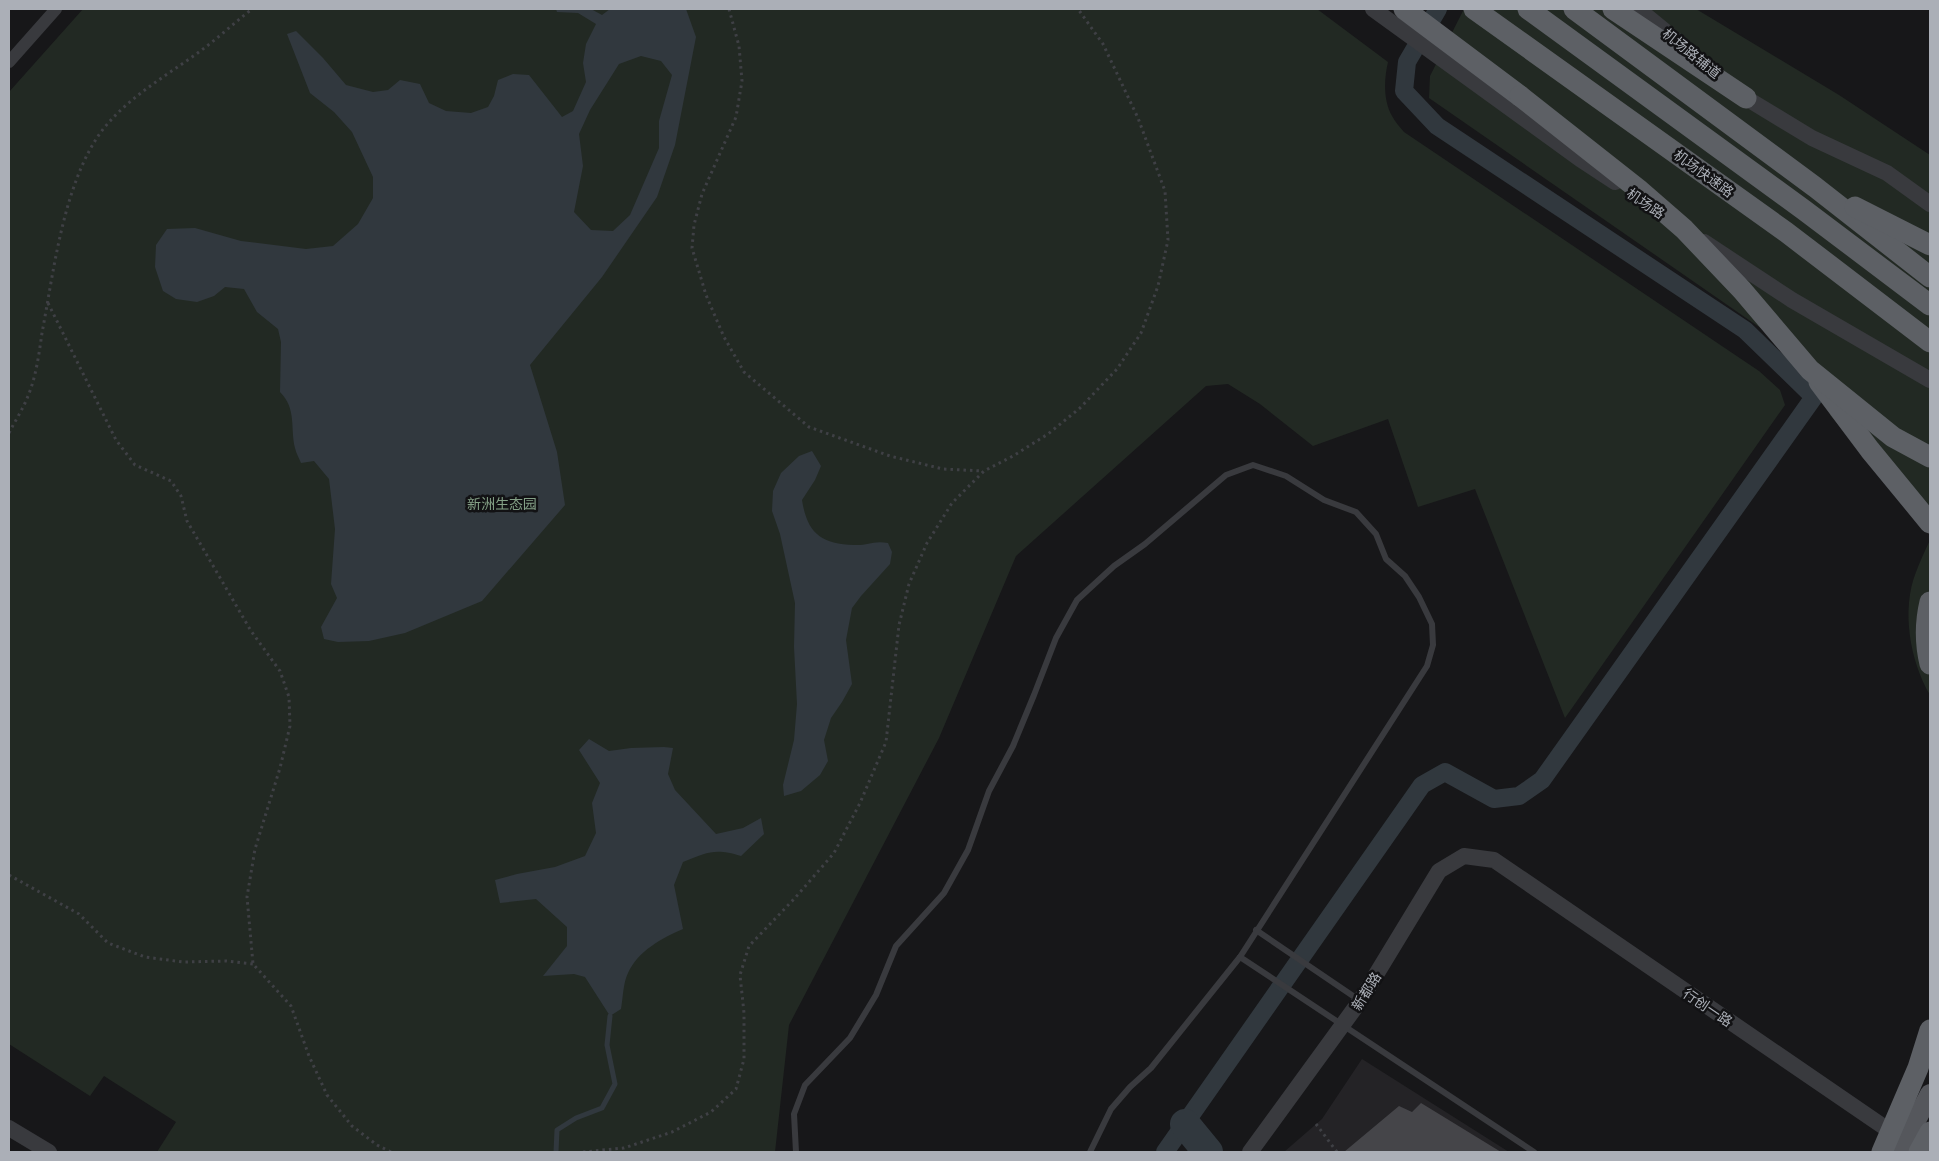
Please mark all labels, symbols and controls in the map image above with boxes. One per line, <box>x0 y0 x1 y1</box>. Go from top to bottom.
street label: 机场路辅道 <box>1659 24 1725 82</box>
street label: 机场快速路 <box>1671 146 1737 200</box>
street label: 机场路 <box>1624 184 1668 222</box>
park label: 新洲生态园 <box>467 495 537 512</box>
street label: 新都路 <box>1348 969 1384 1013</box>
street label: 行创一路 <box>1680 984 1736 1030</box>

